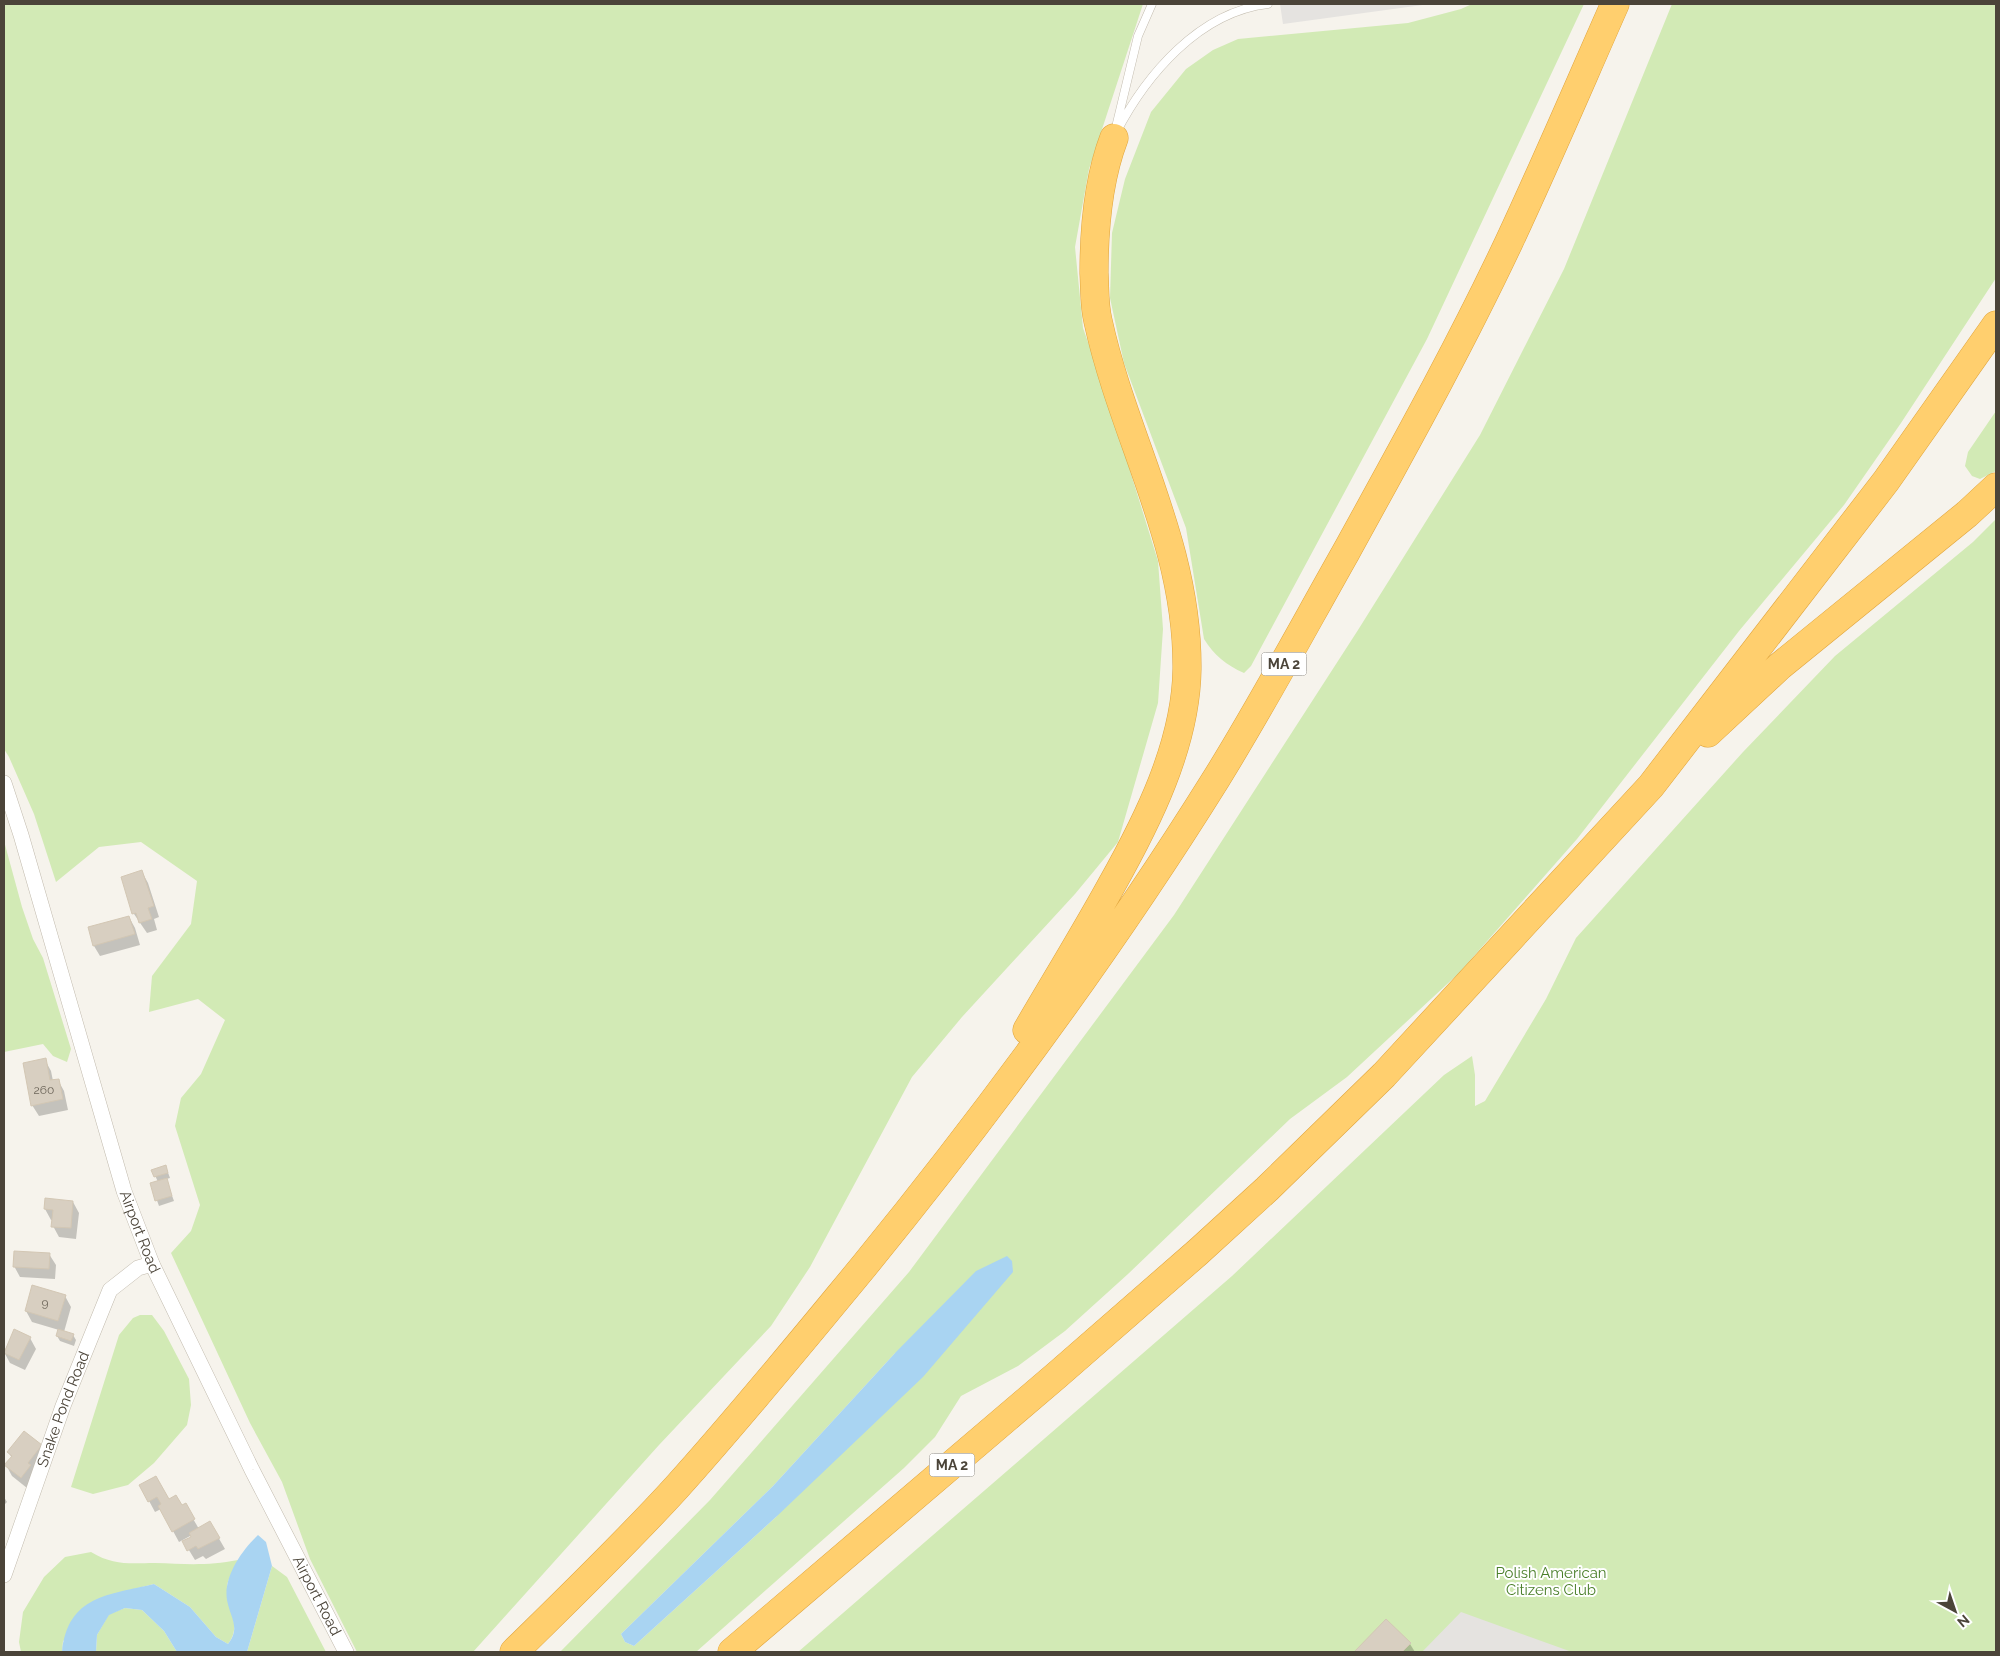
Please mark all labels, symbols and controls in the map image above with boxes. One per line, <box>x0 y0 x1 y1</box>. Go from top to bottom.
road number: MA 2 <box>1262 652 1306 676</box>
house number: 260 <box>34 1083 54 1097</box>
street label: Airport Road <box>116 1188 164 1276</box>
house number: 9 <box>41 1296 49 1310</box>
street label: Snake Pond Road <box>33 1349 93 1470</box>
road number: MA 2 <box>930 1454 974 1476</box>
street label: Airport Road <box>289 1553 345 1639</box>
park label: Polish American Citizens Club <box>1495 1564 1607 1599</box>
north arrow <box>1930 1586 1980 1636</box>
text: N <box>1954 1611 1973 1631</box>

